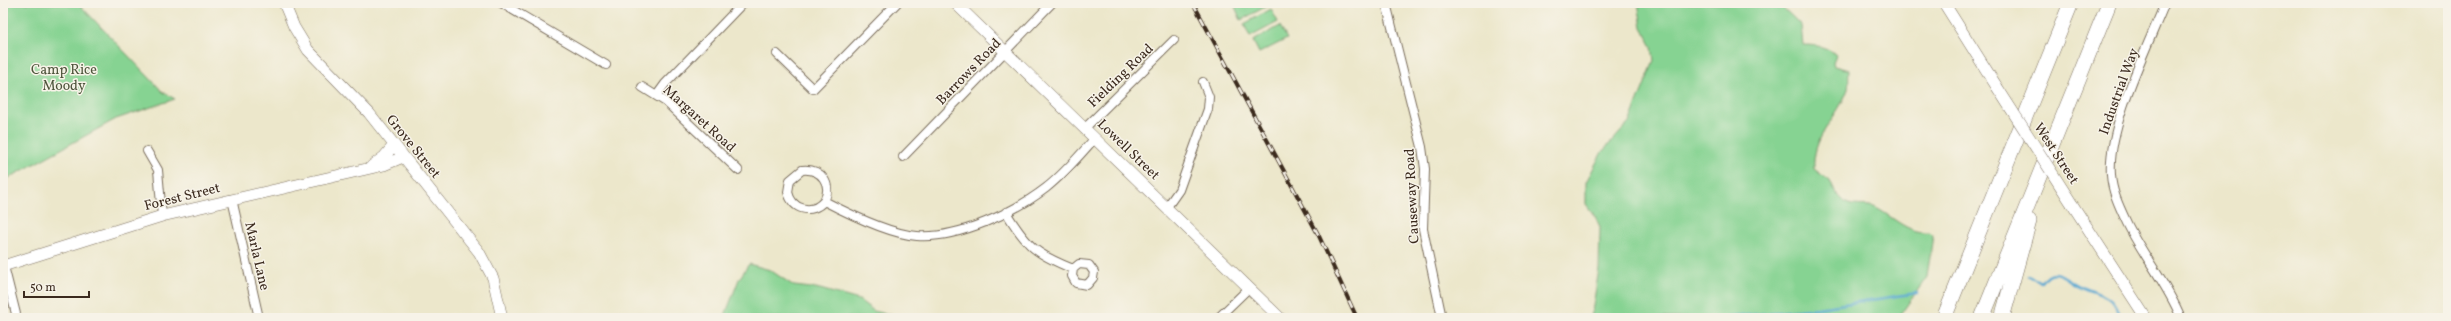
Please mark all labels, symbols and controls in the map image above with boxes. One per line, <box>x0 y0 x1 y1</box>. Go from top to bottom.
street label: Barrows Road <box>932 34 1006 110</box>
street label: Fielding Road <box>1084 40 1158 112</box>
street label: Industrial Way <box>2095 45 2144 137</box>
park label: Camp Rice Moody <box>31 61 97 96</box>
street label: Margaret Road <box>659 81 740 157</box>
street label: Grove Street <box>381 111 444 183</box>
street label: Lowell Street <box>1092 115 1164 185</box>
street label: West Street <box>2029 119 2083 188</box>
street label: Causeway Road <box>1401 148 1424 244</box>
street label: Forest Street <box>142 179 222 216</box>
street label: Marla Lane <box>239 220 274 293</box>
scale bar <box>24 273 89 299</box>
text: 50 m <box>30 280 56 296</box>

